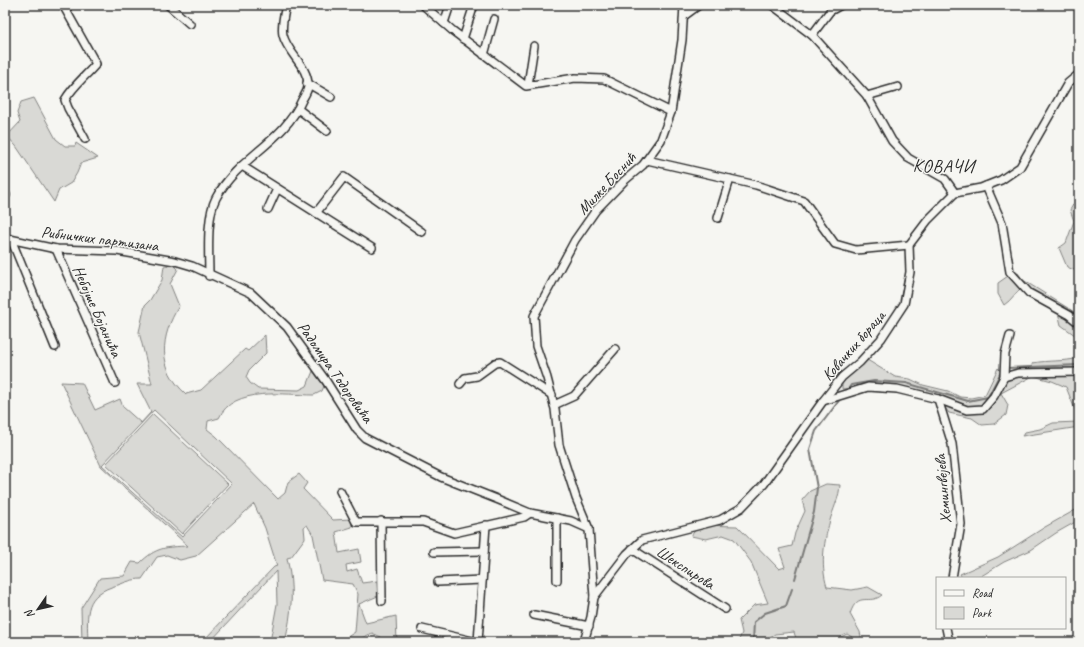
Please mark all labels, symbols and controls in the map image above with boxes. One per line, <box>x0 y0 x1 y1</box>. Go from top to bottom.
street label: Милке Боснић <box>573 148 641 219</box>
district label: КОВАЧИ <box>913 155 977 177</box>
street label: Рибничких партизана <box>40 222 161 256</box>
street label: Небојше Бојанића <box>68 262 127 361</box>
street label: Ковачких бораца <box>818 305 891 385</box>
street label: Радомира Тодоровића <box>293 318 378 428</box>
street label: Хемингвејева <box>930 452 956 524</box>
street label: Шекспирова <box>653 542 719 595</box>
legend <box>936 577 1066 629</box>
text: Road <box>972 585 994 601</box>
north arrow <box>18 589 58 629</box>
text: Park <box>972 605 993 621</box>
text: N <box>21 606 37 621</box>

